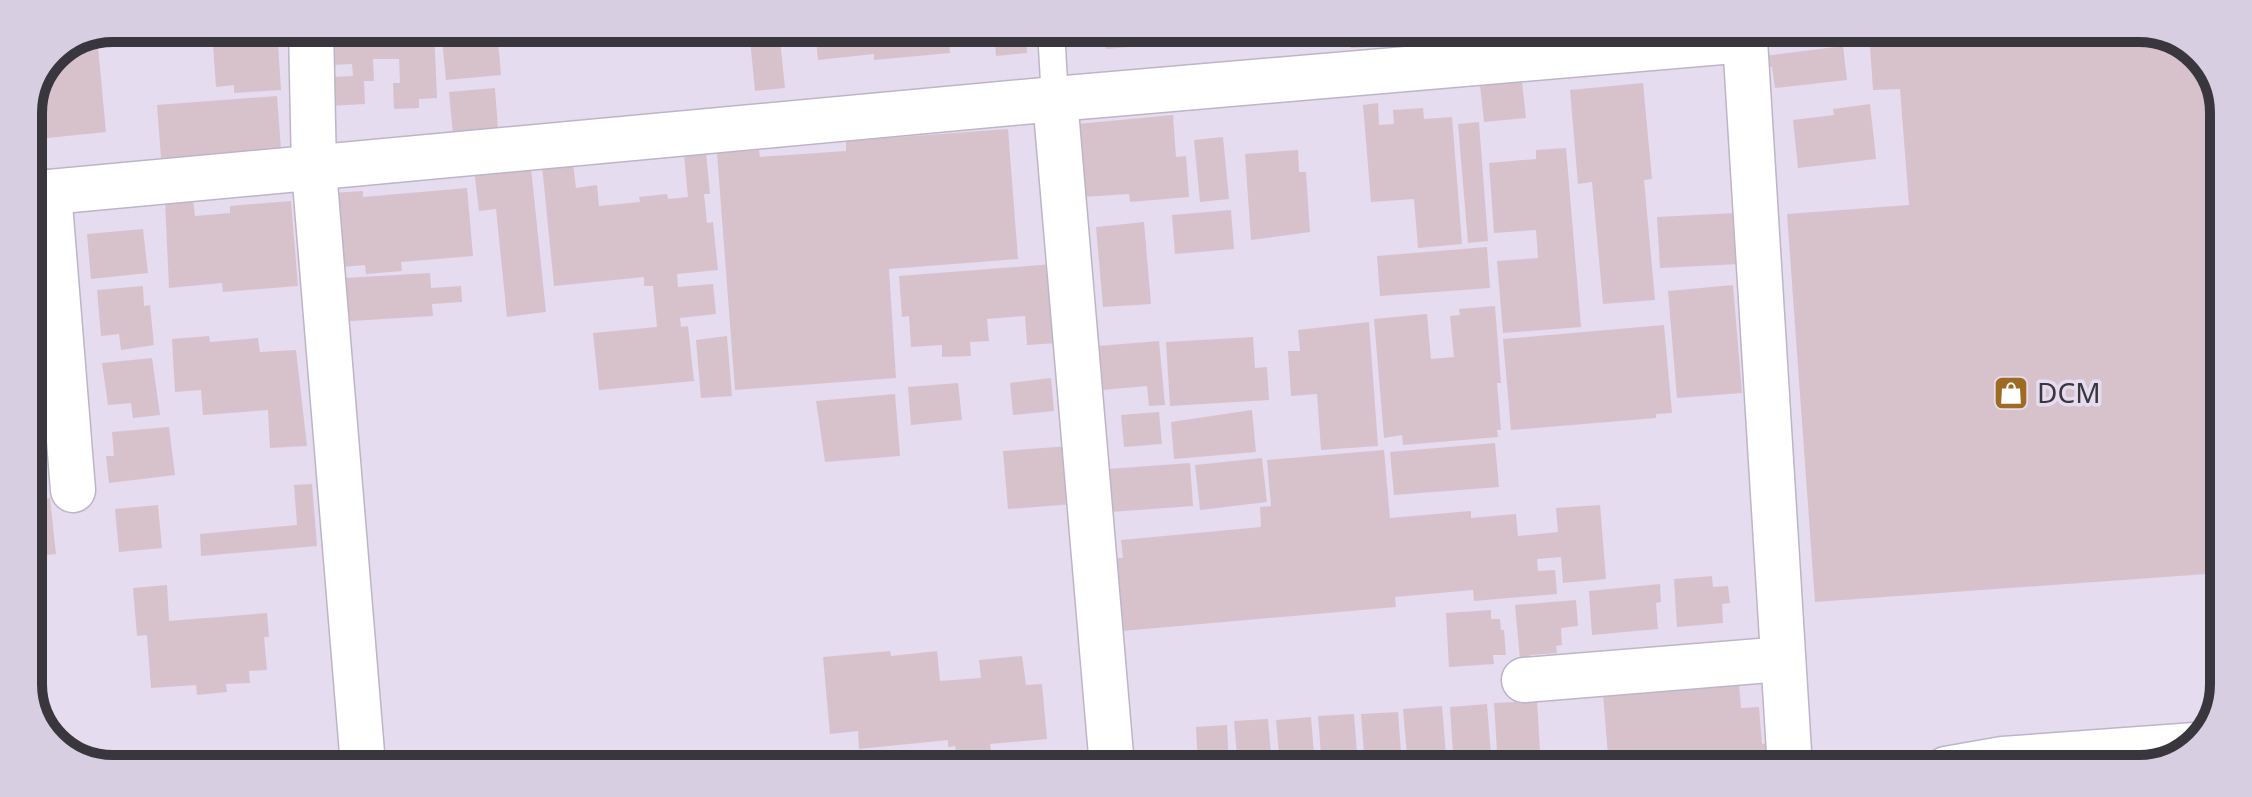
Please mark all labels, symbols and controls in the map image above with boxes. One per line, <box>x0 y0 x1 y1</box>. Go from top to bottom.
place label: DCM <box>2037 373 2101 411</box>
shop icon: DCM <box>1992 374 2030 412</box>

